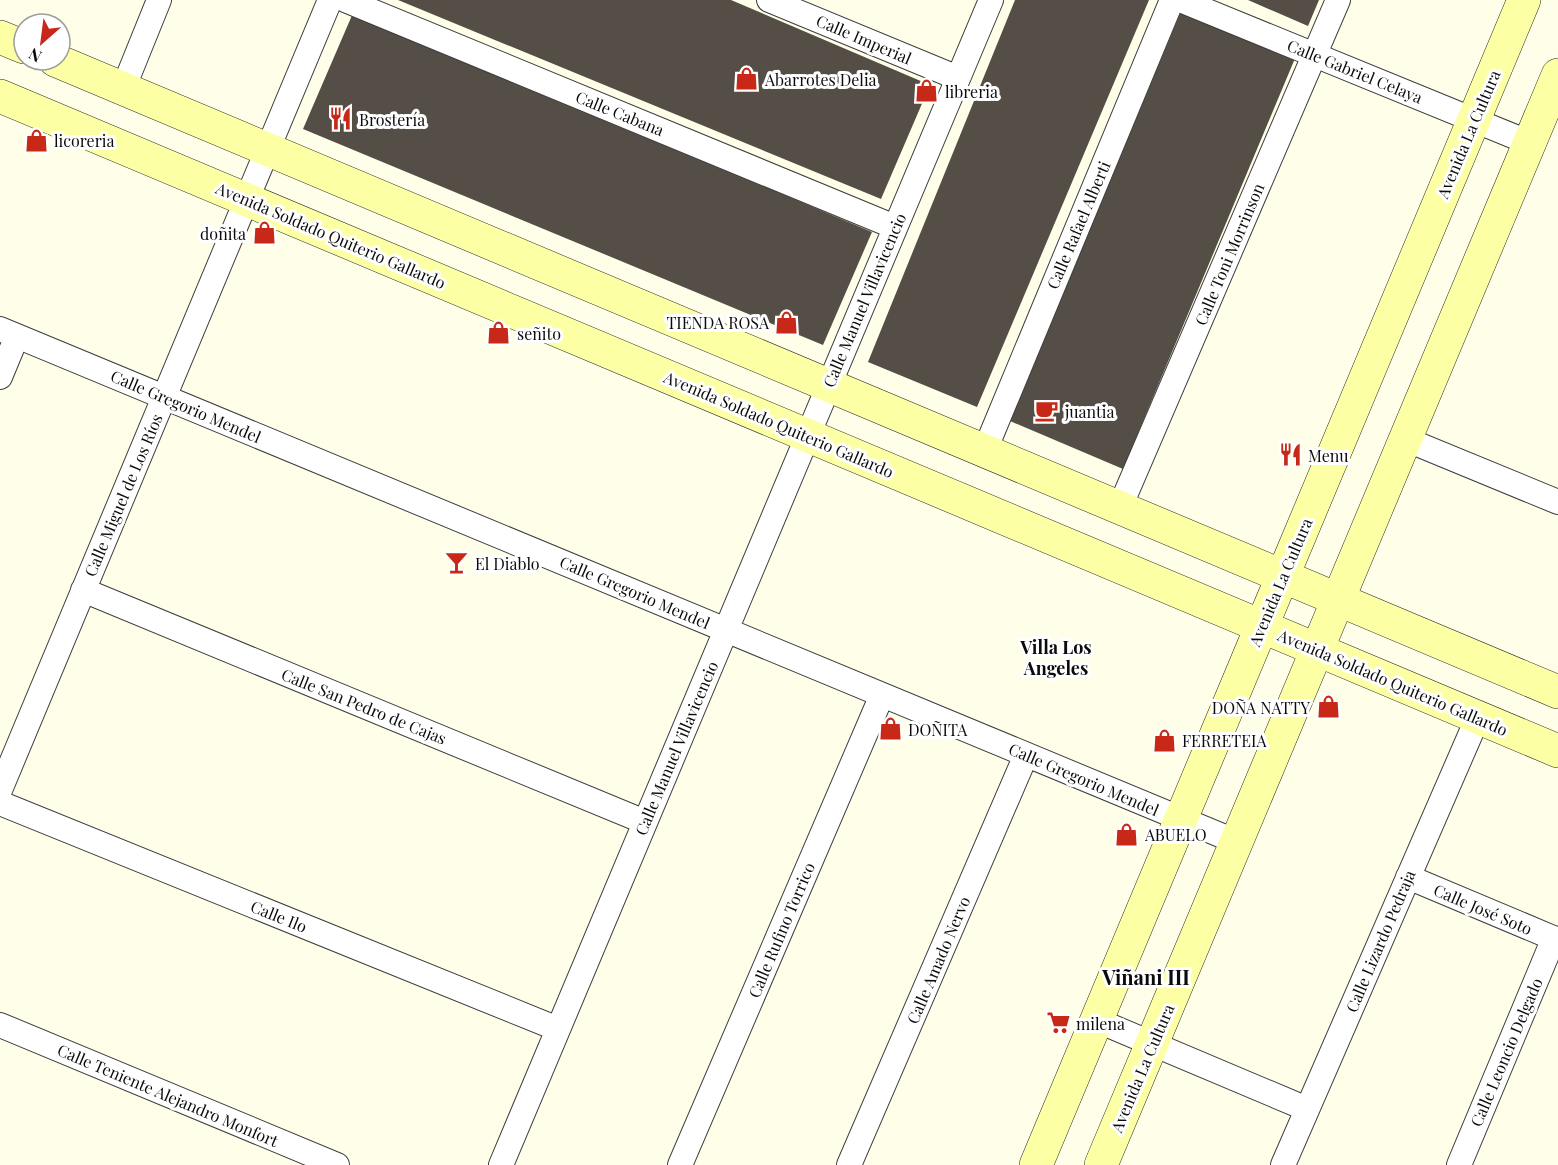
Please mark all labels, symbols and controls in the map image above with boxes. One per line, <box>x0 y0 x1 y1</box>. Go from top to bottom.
street label: Calle Imperial <box>813 10 915 69</box>
north arrow <box>12 12 72 72</box>
street label: Calle Gabriel Celaya <box>1284 34 1426 108</box>
text: N <box>24 43 45 68</box>
shop icon: Abarrotes Delia <box>734 66 760 92</box>
street label: Avenida La Cultura <box>1431 67 1504 202</box>
place label: Abarrotes Delia <box>764 69 877 90</box>
shop icon: libreria <box>914 78 940 104</box>
place label: libreria <box>945 81 998 102</box>
street label: Calle Cabana <box>573 86 667 140</box>
restaurant icon: Brostería <box>328 106 354 132</box>
place label: Brostería <box>359 109 425 130</box>
shop icon: licoreria <box>23 127 49 153</box>
place label: licoreria <box>54 130 115 151</box>
street label: Calle Rafael Alberti <box>1042 158 1115 292</box>
street label: Avenida Soldado Quiterio Gallardo <box>212 177 449 293</box>
street label: Calle Toni Morrinson <box>1190 179 1269 328</box>
street label: Calle Manuel Villavicencio <box>818 209 910 390</box>
shop icon: doñita <box>251 220 277 246</box>
place label: doñita <box>200 223 246 244</box>
shop icon: TIENDA ROSA <box>774 309 800 335</box>
place label: TIENDA ROSA <box>666 312 770 333</box>
shop icon: señito <box>486 320 512 346</box>
place label: señito <box>517 323 561 344</box>
street label: Calle Gregorio Mendel <box>108 365 265 447</box>
street label: Avenida Soldado Quiterio Gallardo <box>660 366 897 482</box>
cafe icon: juantia <box>1034 398 1060 424</box>
place label: juantia <box>1064 401 1114 422</box>
street label: Calle Miguel de Los Ríos <box>79 410 167 580</box>
restaurant icon: Menu <box>1277 442 1303 468</box>
place label: Menu <box>1308 445 1349 466</box>
street label: Avenida La Cultura <box>1243 515 1316 650</box>
bar icon: El Diablo <box>444 550 470 576</box>
street label: Calle Gregorio Mendel <box>557 551 714 633</box>
place label: El Diablo <box>475 553 540 574</box>
street label: Avenida Soldado Quiterio Gallardo <box>1274 624 1511 740</box>
district label: Villa Los Angeles <box>1019 635 1092 680</box>
street label: Calle Manuel Villavicencio <box>630 657 722 838</box>
street label: Calle San Pedro de Cajas <box>278 663 450 749</box>
shop icon: DOÑA NATTY <box>1315 694 1341 720</box>
place label: DOÑA NATTY <box>1212 697 1311 718</box>
shop icon: DOÑITA <box>877 716 903 742</box>
place label: DOÑITA <box>908 719 968 740</box>
shop icon: FERRETEIA <box>1151 727 1177 753</box>
place label: FERRETEIA <box>1182 730 1267 751</box>
street label: Calle Gregorio Mendel <box>1006 738 1163 820</box>
shop icon: ABUELO <box>1114 821 1140 847</box>
place label: ABUELO <box>1144 824 1207 845</box>
street label: Calle Rufino Torrico <box>743 859 819 1001</box>
street label: Calle Lizardo Pedraja <box>1341 867 1419 1015</box>
street label: Calle José Soto <box>1431 879 1536 939</box>
street label: Calle Amado Nervo <box>902 893 974 1027</box>
street label: Calle Ilo <box>248 895 310 937</box>
district label: Viñani III <box>1101 963 1190 990</box>
street label: Calle Leoncio Delgado <box>1465 974 1547 1130</box>
street label: Avenida La Cultura <box>1105 1001 1178 1136</box>
supermarket icon: milena <box>1045 1010 1071 1036</box>
place label: milena <box>1076 1013 1125 1034</box>
street label: Calle Teniente Alejandro Monfort <box>54 1039 282 1151</box>

